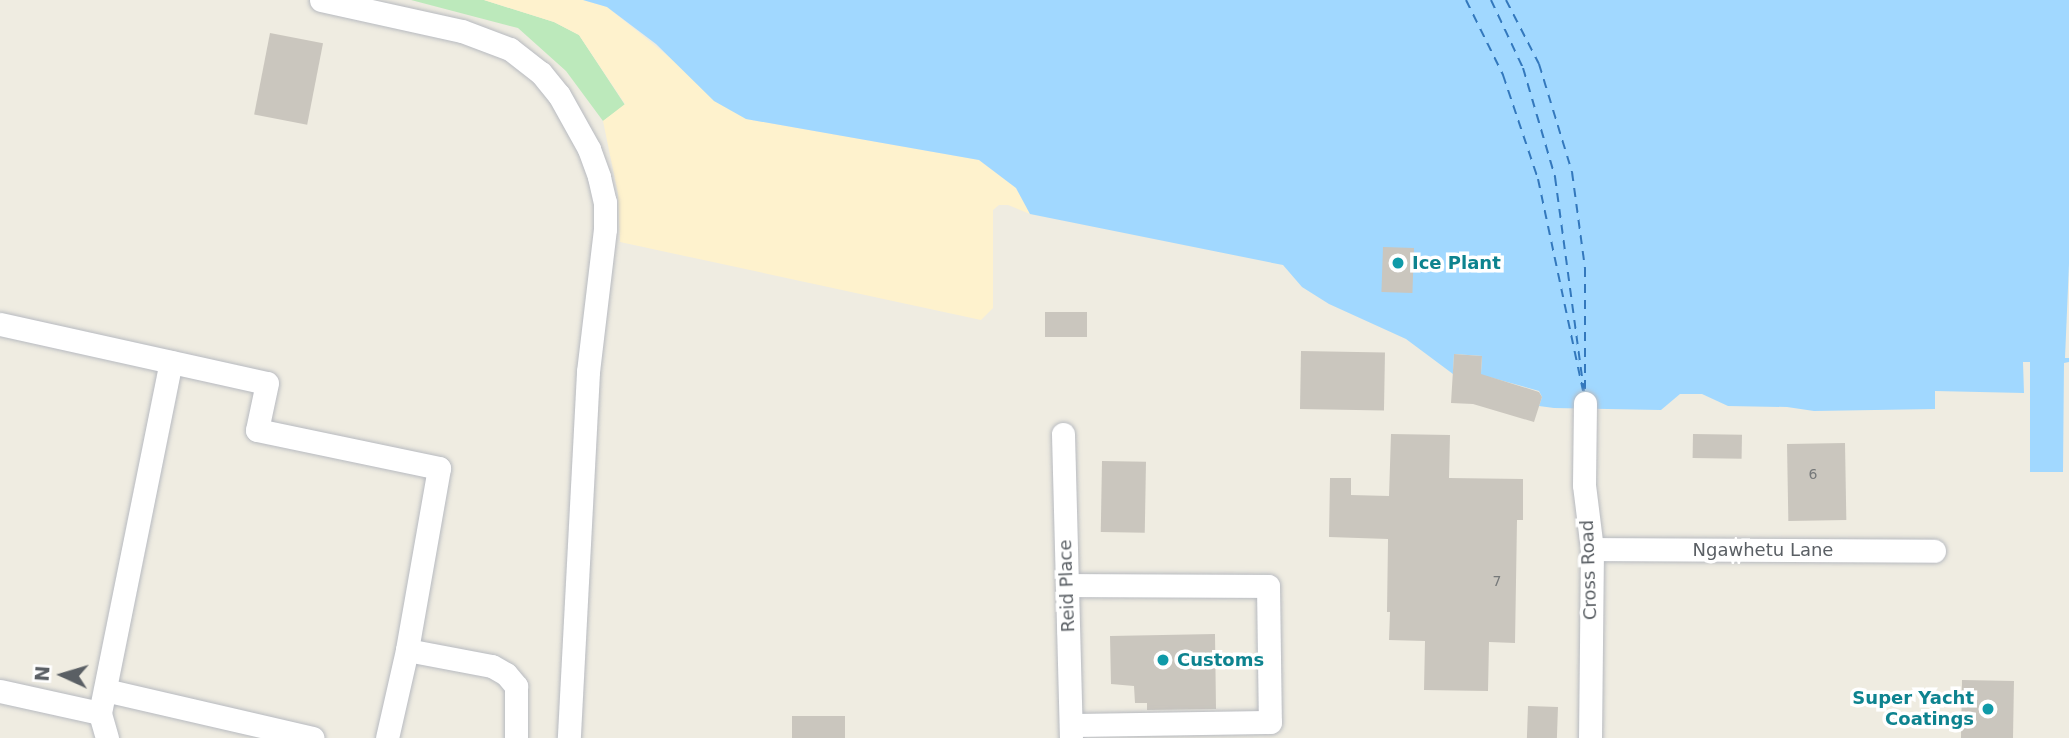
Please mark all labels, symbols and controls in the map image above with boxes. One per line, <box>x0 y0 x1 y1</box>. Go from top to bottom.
place label: Ice Plant <box>1412 252 1501 274</box>
marker: Ice Plant <box>1390 255 1406 271</box>
house number: 6 <box>1809 466 1817 482</box>
street label: Cross Road <box>1576 520 1602 620</box>
street label: Reid Place <box>1055 539 1079 633</box>
street label: Ngawhetu Lane <box>1693 539 1833 561</box>
house number: 7 <box>1493 573 1501 589</box>
north arrow <box>28 640 98 710</box>
place label: Customs <box>1177 649 1264 671</box>
marker: Customs <box>1155 652 1171 668</box>
text: N <box>31 665 54 682</box>
place label: Super Yacht Coatings <box>1852 688 1974 730</box>
marker: Super Yacht Coatings <box>1980 701 1996 717</box>

